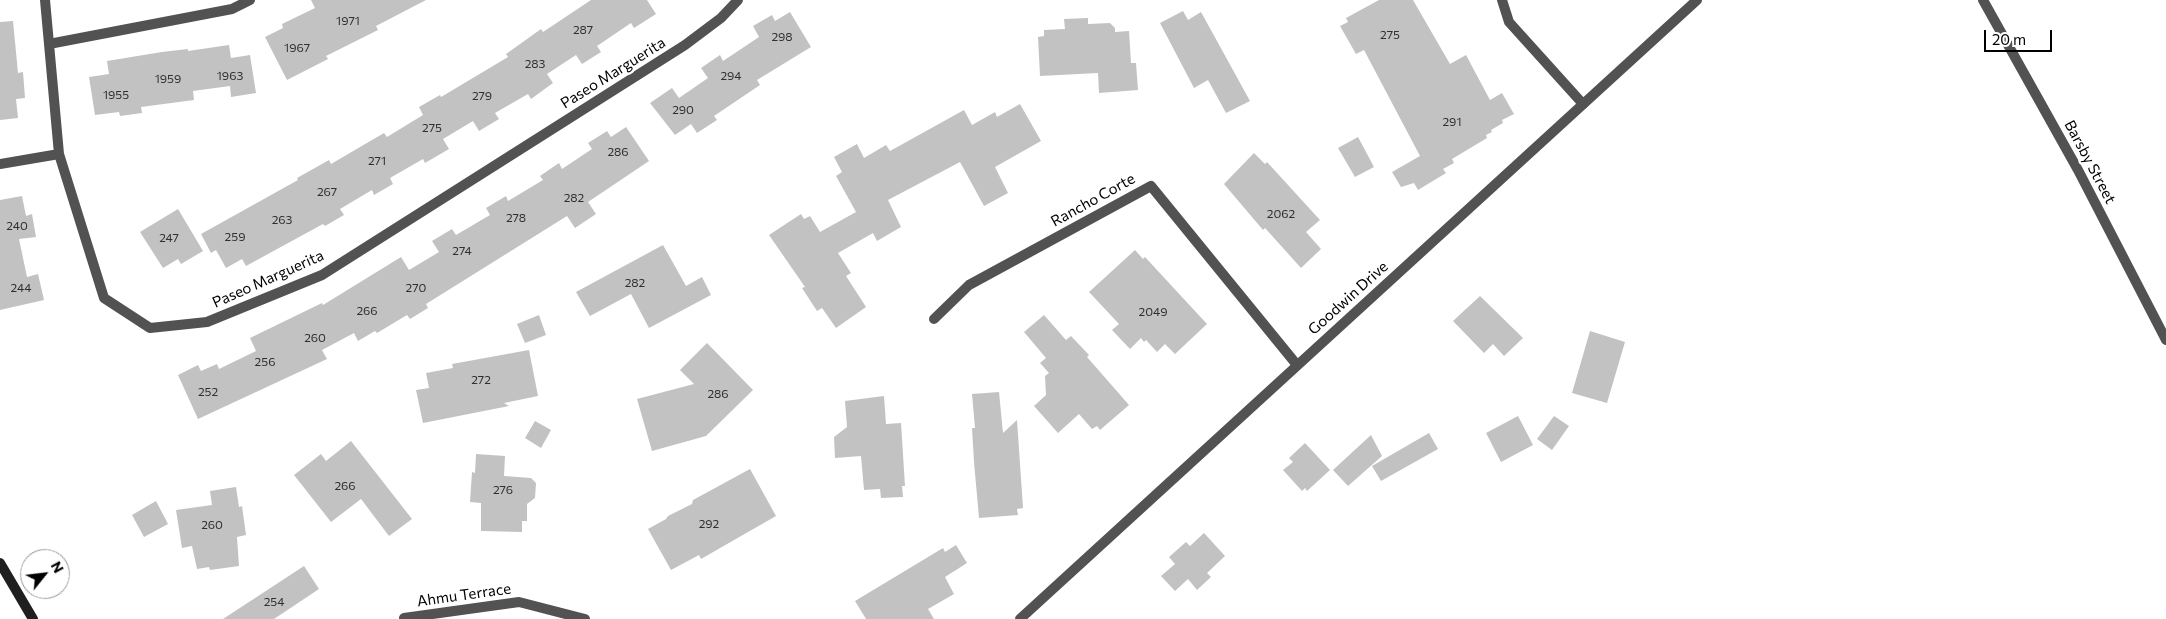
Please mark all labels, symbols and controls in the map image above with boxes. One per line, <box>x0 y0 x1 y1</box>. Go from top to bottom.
house number: 1971 <box>336 14 360 28</box>
scale bar <box>1986 20 2054 52</box>
house number: 287 <box>573 23 593 37</box>
house number: 275 <box>1380 28 1400 42</box>
house number: 298 <box>771 30 793 44</box>
text: 20 m <box>1992 30 2026 48</box>
street label: Paseo Marguerita <box>557 34 669 112</box>
house number: 1967 <box>284 41 310 55</box>
house number: 283 <box>525 57 545 71</box>
house number: 1963 <box>217 69 243 83</box>
house number: 294 <box>720 69 742 83</box>
house number: 1959 <box>155 72 181 86</box>
house number: 1955 <box>103 88 129 102</box>
house number: 279 <box>472 89 492 103</box>
house number: 290 <box>672 103 694 117</box>
house number: 291 <box>1442 115 1462 129</box>
street label: Barsby Street <box>2061 117 2119 207</box>
house number: 275 <box>422 121 442 135</box>
house number: 286 <box>607 145 629 159</box>
house number: 271 <box>368 154 386 168</box>
street label: Rancho Corte <box>1048 169 1138 231</box>
house number: 267 <box>317 185 337 199</box>
house number: 282 <box>564 191 584 205</box>
house number: 2062 <box>1267 207 1295 221</box>
house number: 278 <box>506 211 526 225</box>
house number: 263 <box>272 213 292 227</box>
house number: 240 <box>6 219 28 233</box>
house number: 259 <box>225 230 245 244</box>
house number: 247 <box>159 231 179 245</box>
house number: 274 <box>452 244 472 258</box>
street label: Paseo Marguerita <box>209 246 327 312</box>
street label: Goodwin Drive <box>1304 257 1392 339</box>
house number: 282 <box>625 276 645 290</box>
house number: 244 <box>11 281 31 295</box>
house number: 270 <box>406 281 426 295</box>
house number: 266 <box>356 304 378 318</box>
house number: 2049 <box>1139 305 1167 319</box>
house number: 260 <box>304 331 326 345</box>
house number: 256 <box>255 355 275 369</box>
house number: 272 <box>471 373 491 387</box>
house number: 252 <box>198 385 218 399</box>
house number: 286 <box>707 387 729 401</box>
house number: 266 <box>334 479 356 493</box>
house number: 276 <box>493 483 513 497</box>
house number: 292 <box>699 517 719 531</box>
house number: 260 <box>201 518 223 532</box>
north arrow <box>20 549 70 599</box>
text: N <box>48 558 68 576</box>
street label: Ahmu Terrace <box>416 580 512 610</box>
house number: 254 <box>264 595 284 609</box>

